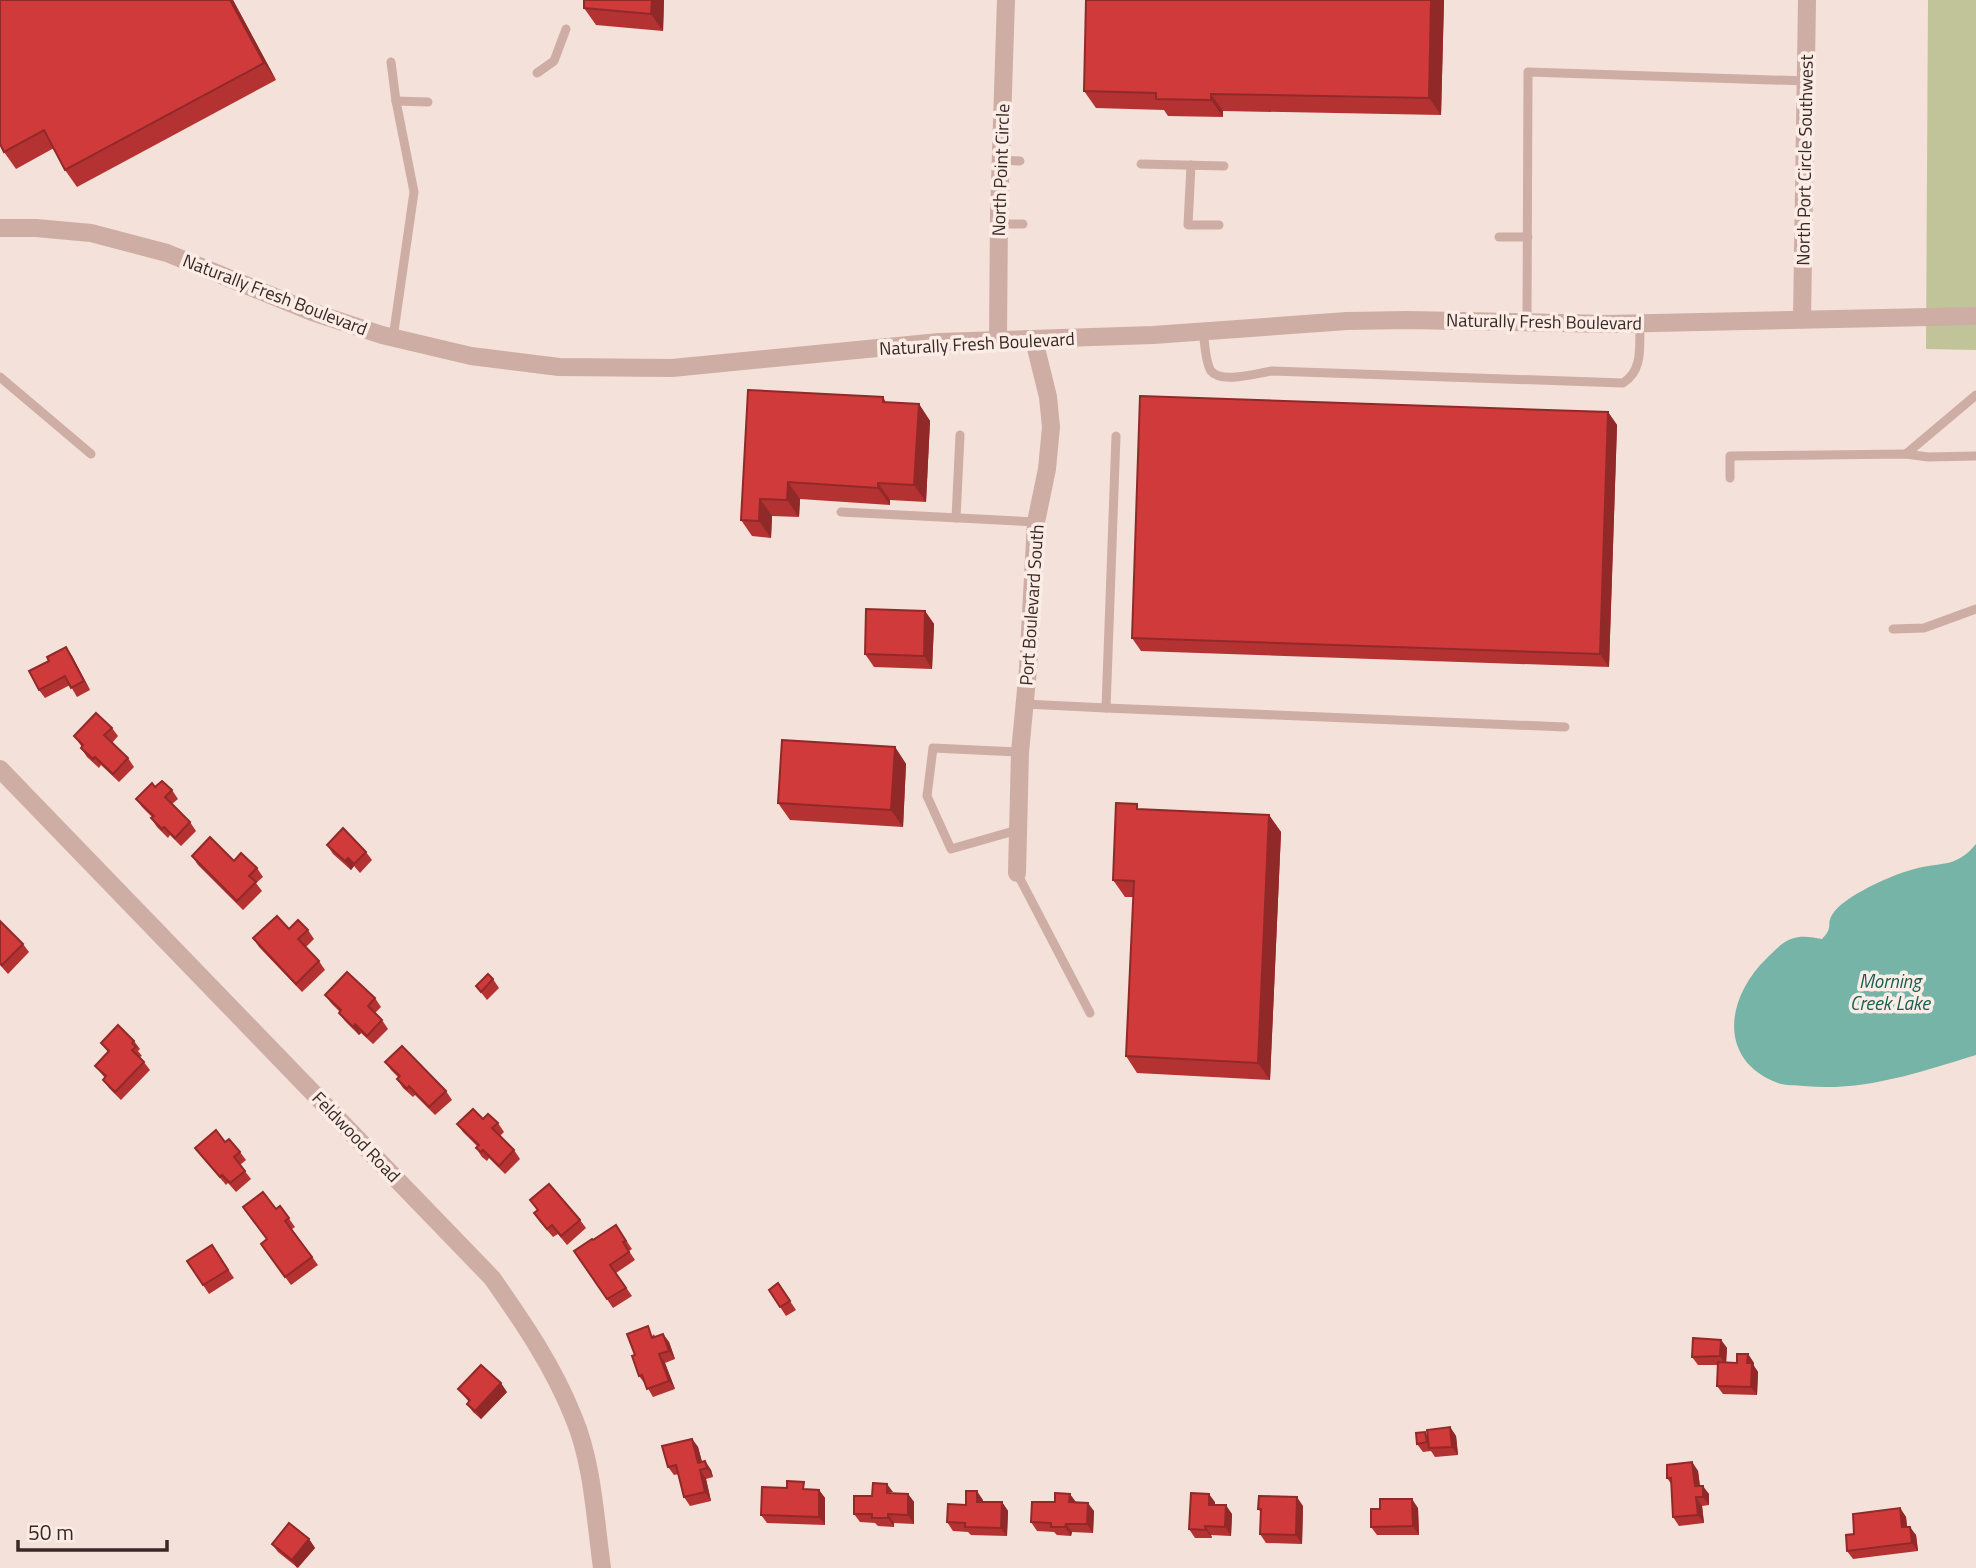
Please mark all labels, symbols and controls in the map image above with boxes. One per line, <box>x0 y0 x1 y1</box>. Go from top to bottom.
street label: North Port Circle Southwest <box>1789 53 1820 266</box>
street label: North Point Circle <box>985 103 1016 237</box>
street label: Naturally Fresh Boulevard <box>179 247 371 342</box>
street label: Naturally Fresh Boulevard <box>1446 306 1642 337</box>
street label: Naturally Fresh Boulevard <box>878 325 1075 362</box>
street label: Port Boulevard South <box>1012 523 1051 687</box>
water label: Morning Creek Lake <box>1850 966 1931 1017</box>
street label: Feldwood Road <box>306 1085 407 1188</box>
scale bar <box>18 1508 166 1552</box>
text: 50 m <box>28 1516 74 1548</box>

